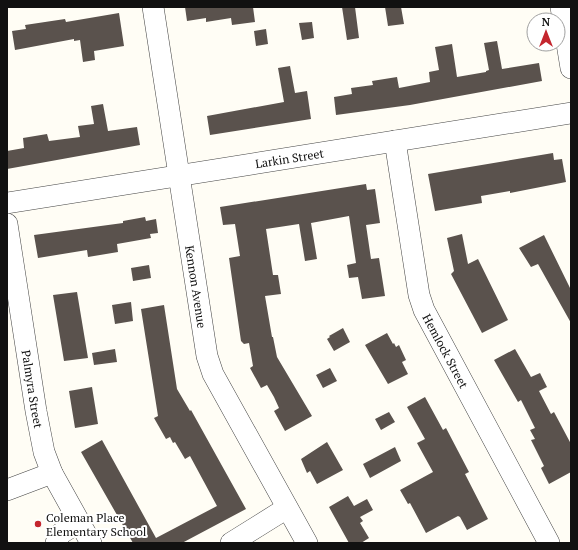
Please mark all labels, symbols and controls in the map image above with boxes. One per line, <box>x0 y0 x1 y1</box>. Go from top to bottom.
north arrow <box>526 12 566 52</box>
text: N <box>542 15 551 29</box>
street label: Larkin Street <box>254 145 325 171</box>
street label: Kennon Avenue <box>182 244 210 329</box>
street label: Hemlock Street <box>420 311 472 391</box>
street label: Palmyra Street <box>19 349 47 430</box>
place label: Coleman Place Elementary School <box>46 510 147 539</box>
marker: Coleman Place Elementary School <box>33 519 43 529</box>

